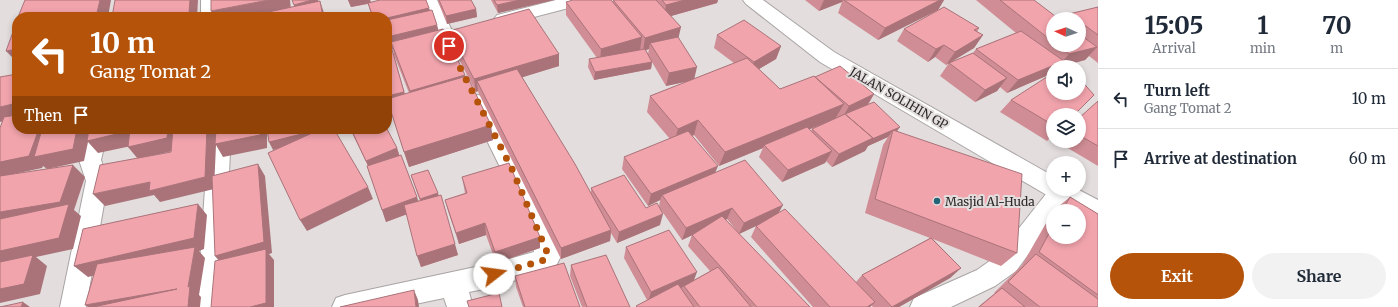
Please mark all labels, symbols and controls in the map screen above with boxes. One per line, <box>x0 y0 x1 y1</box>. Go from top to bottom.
text: 15:05 <box>1144 10 1204 41</box>
text: 1 <box>1257 10 1268 41</box>
text: 70 <box>1322 10 1352 41</box>
north arrow <box>1046 12 1086 52</box>
map controls <box>1046 12 1086 244</box>
text: 10 m <box>90 25 155 61</box>
icon: left <box>24 28 76 80</box>
pin <box>432 29 466 63</box>
icon: arrive <box>438 35 460 57</box>
text: Arrival <box>1152 40 1196 57</box>
text: min <box>1250 40 1276 57</box>
text: m <box>1330 40 1343 57</box>
text: Gang Tomat 2 <box>90 60 211 83</box>
button: sound <box>1046 60 1086 100</box>
street label: JALAN SOLIHIN GP <box>846 63 951 132</box>
text: Turn left <box>1144 81 1210 100</box>
icon: left <box>1110 88 1132 110</box>
text: 10 m <box>1352 89 1386 108</box>
text: Gang Tomat 2 <box>1144 100 1232 117</box>
icon: arrive <box>70 104 92 126</box>
text: Then <box>24 106 62 125</box>
button: layers <box>1046 108 1086 148</box>
icon: arrive <box>1110 148 1132 170</box>
text: Arrive at destination <box>1144 149 1297 168</box>
text: 60 m <box>1349 149 1386 168</box>
button: + <box>1046 156 1086 196</box>
place label: Masjid Al-Huda <box>945 194 1035 209</box>
marker: Masjid Al-Huda <box>932 196 942 206</box>
button: − <box>1046 204 1086 244</box>
position arrow <box>473 253 515 295</box>
button: Exit <box>1110 253 1244 299</box>
button: Share <box>1252 253 1386 299</box>

